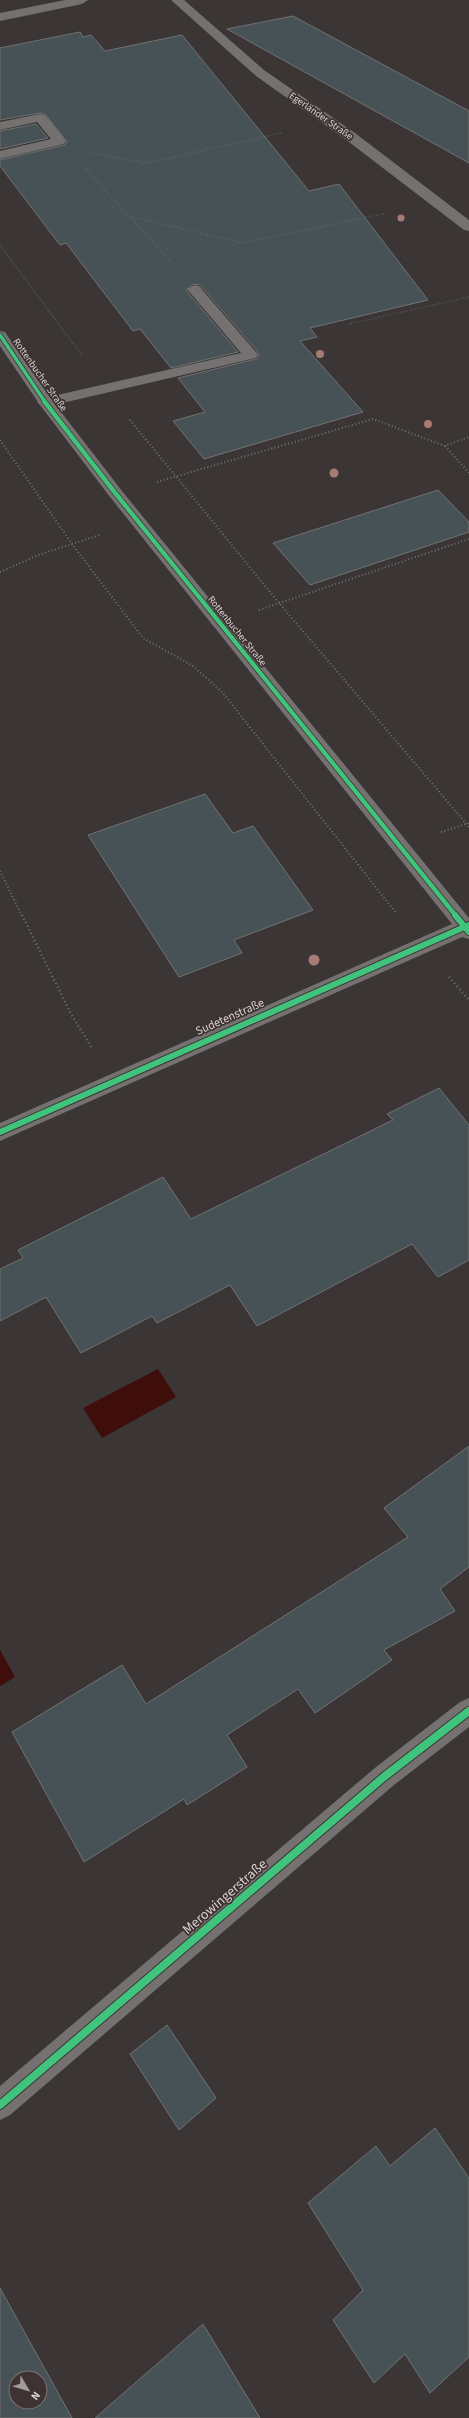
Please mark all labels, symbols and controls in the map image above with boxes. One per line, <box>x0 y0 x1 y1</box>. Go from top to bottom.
street label: Egerländer Straße <box>286 89 356 143</box>
street label: Rottenbucher Straße <box>9 336 71 414</box>
street label: Rottenbucher Straße <box>204 593 270 669</box>
street label: Sudetenstraße <box>193 994 267 1040</box>
street label: Merowingerstraße <box>178 1855 272 1939</box>
north arrow <box>8 2370 48 2410</box>
text: N <box>27 2388 44 2403</box>

